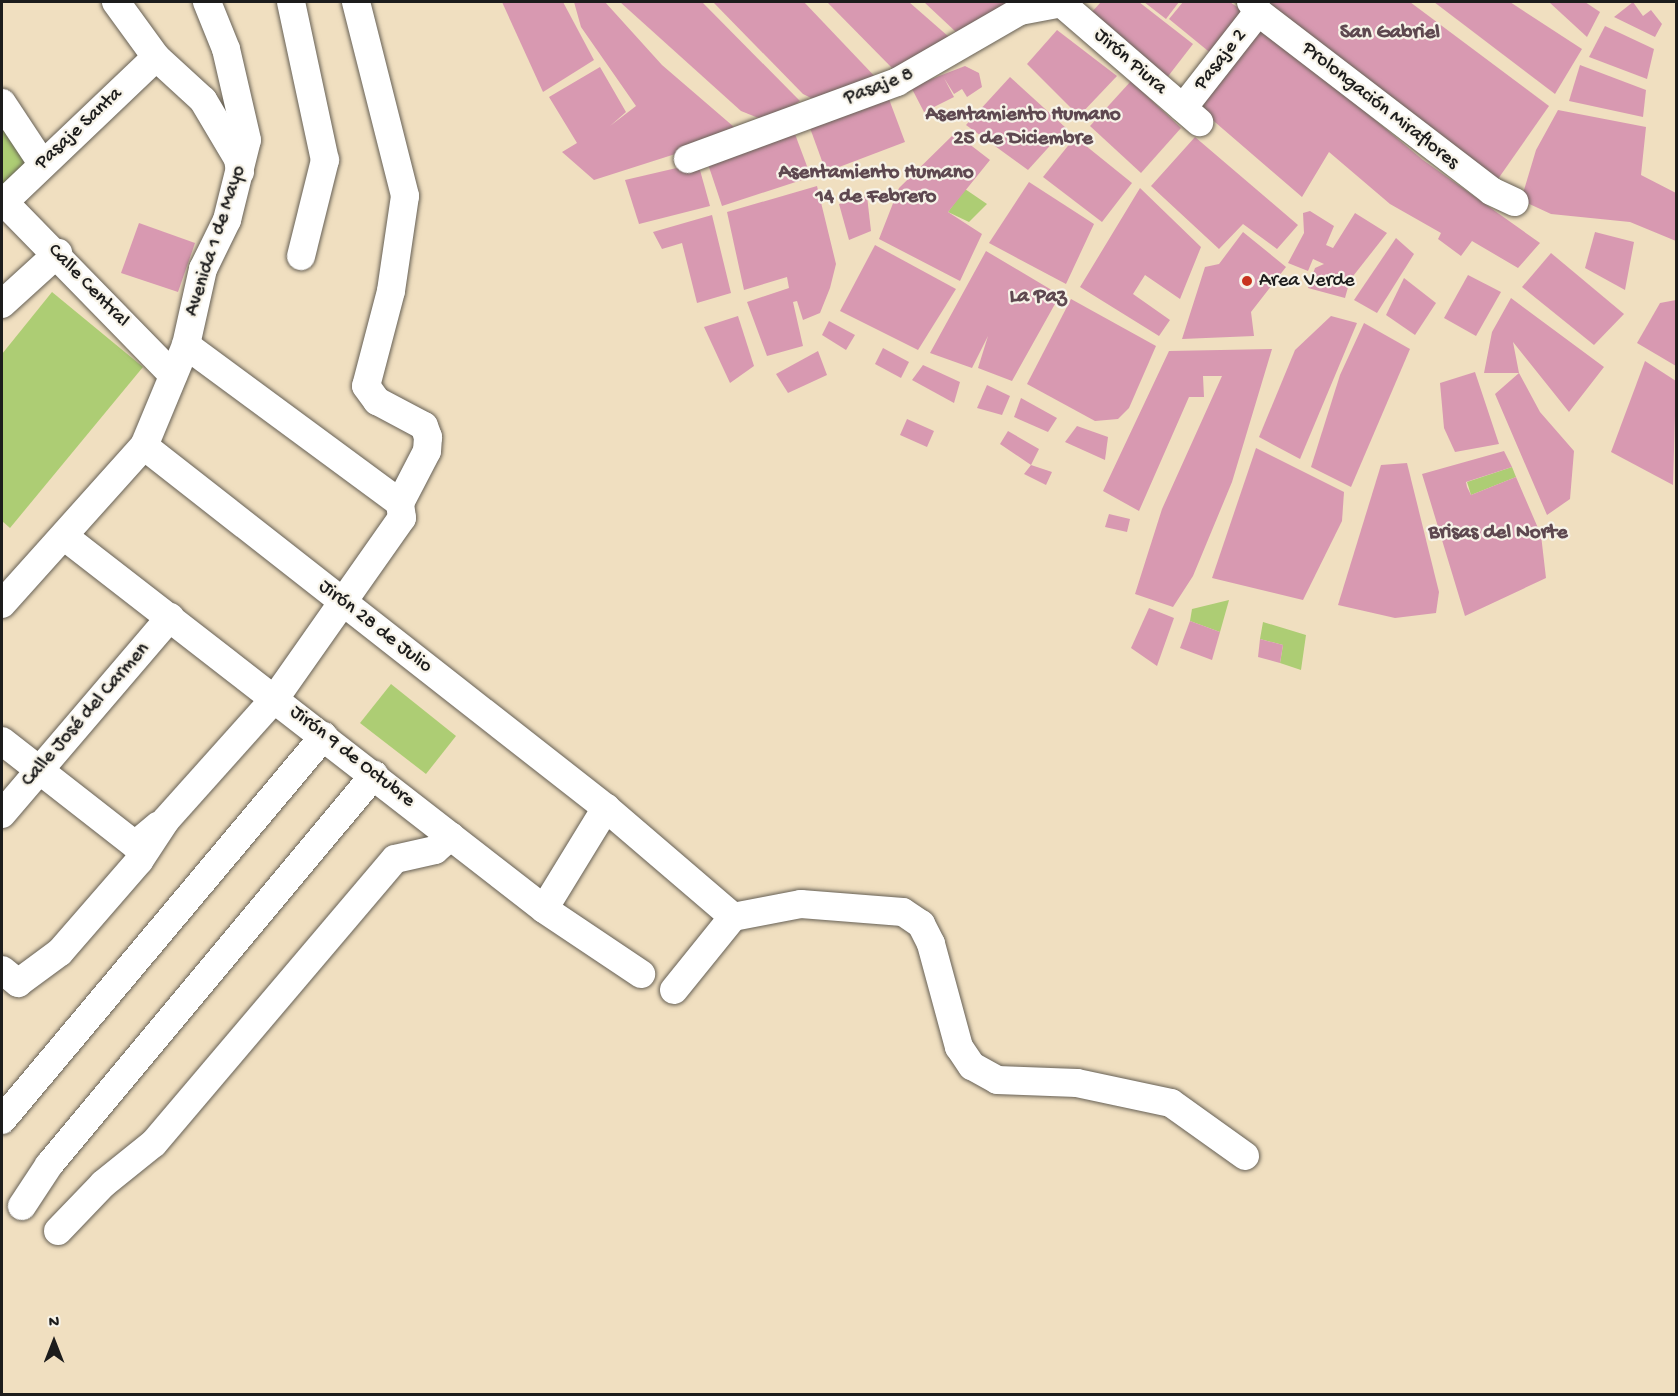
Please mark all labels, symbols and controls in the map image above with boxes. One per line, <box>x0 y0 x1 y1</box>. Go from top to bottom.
district label: San Gabriel <box>1340 21 1440 47</box>
street label: Jirón Piura <box>1088 24 1172 100</box>
street label: Pasaje 2 <box>1190 25 1252 95</box>
street label: Prolongación Miraflores <box>1297 37 1463 175</box>
street label: Pasaje 8 <box>841 63 917 111</box>
street label: Pasaje Santa <box>30 82 128 176</box>
district label: Asentamiento Humano 25 de Diciembre <box>925 103 1121 153</box>
district label: Asentamiento Humano 14 de Febrero <box>778 161 974 211</box>
street label: Avenida 1 de Mayo <box>180 163 252 319</box>
street label: Calle Central <box>42 239 134 333</box>
place label: Area Verde <box>1259 269 1355 293</box>
marker: Area Verde <box>1240 274 1254 288</box>
district label: La Paz <box>1010 285 1066 311</box>
district label: Brisas del Norte <box>1428 521 1568 547</box>
street label: Jirón 28 de Julio <box>313 575 437 679</box>
street label: Calle José del Carmen <box>17 638 155 792</box>
street label: Jirón 9 de Octubre <box>285 701 419 813</box>
north arrow <box>24 1312 84 1372</box>
text: N <box>49 1314 59 1333</box>

